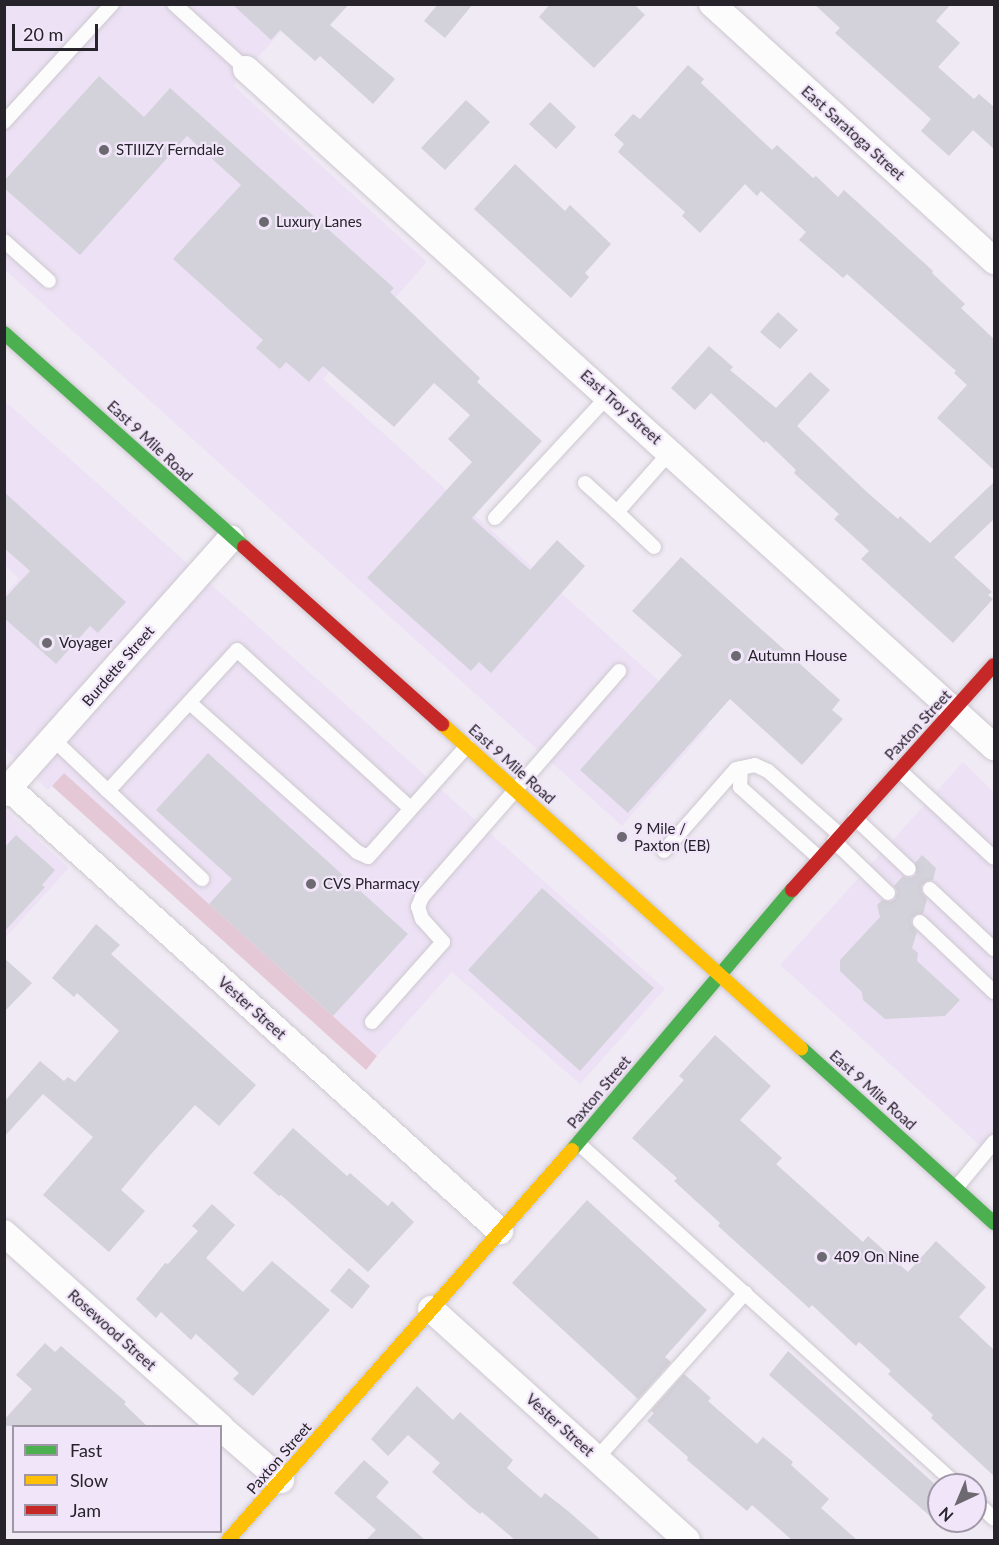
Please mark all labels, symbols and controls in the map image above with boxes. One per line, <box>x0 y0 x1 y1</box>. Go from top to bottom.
scale bar <box>15 12 100 50</box>
text: 20 m <box>23 23 63 45</box>
street label: East Saratoga Street <box>798 82 908 184</box>
place label: STIIIZY Ferndale <box>116 141 225 159</box>
marker: STIIIZY Ferndale <box>97 143 111 157</box>
place label: Luxury Lanes <box>276 213 362 231</box>
marker: Luxury Lanes <box>257 215 271 229</box>
street label: East Troy Street <box>577 366 665 448</box>
street label: East 9 Mile Road <box>104 397 196 485</box>
street label: Burdette Street <box>78 622 158 710</box>
place label: Voyager <box>59 634 112 652</box>
marker: Voyager <box>40 636 54 650</box>
place label: Autumn House <box>748 647 847 665</box>
marker: Autumn House <box>729 649 743 663</box>
street label: Paxton Street <box>881 686 955 764</box>
street label: East 9 Mile Road <box>465 720 559 808</box>
place label: 9 Mile / Paxton (EB) <box>634 819 710 854</box>
marker: 9 Mile / Paxton (EB) <box>615 830 629 844</box>
place label: CVS Pharmacy <box>323 875 420 893</box>
marker: CVS Pharmacy <box>304 877 318 891</box>
street label: Vester Street <box>214 973 290 1043</box>
street label: East 9 Mile Road <box>826 1046 920 1134</box>
street label: Paxton Street <box>563 1052 635 1132</box>
place label: 409 On Nine <box>834 1248 919 1266</box>
marker: 409 On Nine <box>815 1250 829 1264</box>
street label: Rosewood Street <box>64 1286 160 1374</box>
street label: Vester Street <box>522 1390 598 1460</box>
street label: Paxton Street <box>243 1418 315 1498</box>
legend <box>12 1425 222 1533</box>
text: Fast <box>70 1439 102 1461</box>
text: Slow <box>70 1469 108 1491</box>
north arrow <box>927 1473 987 1533</box>
text: Jam <box>70 1499 101 1521</box>
text: N <box>935 1504 957 1526</box>

